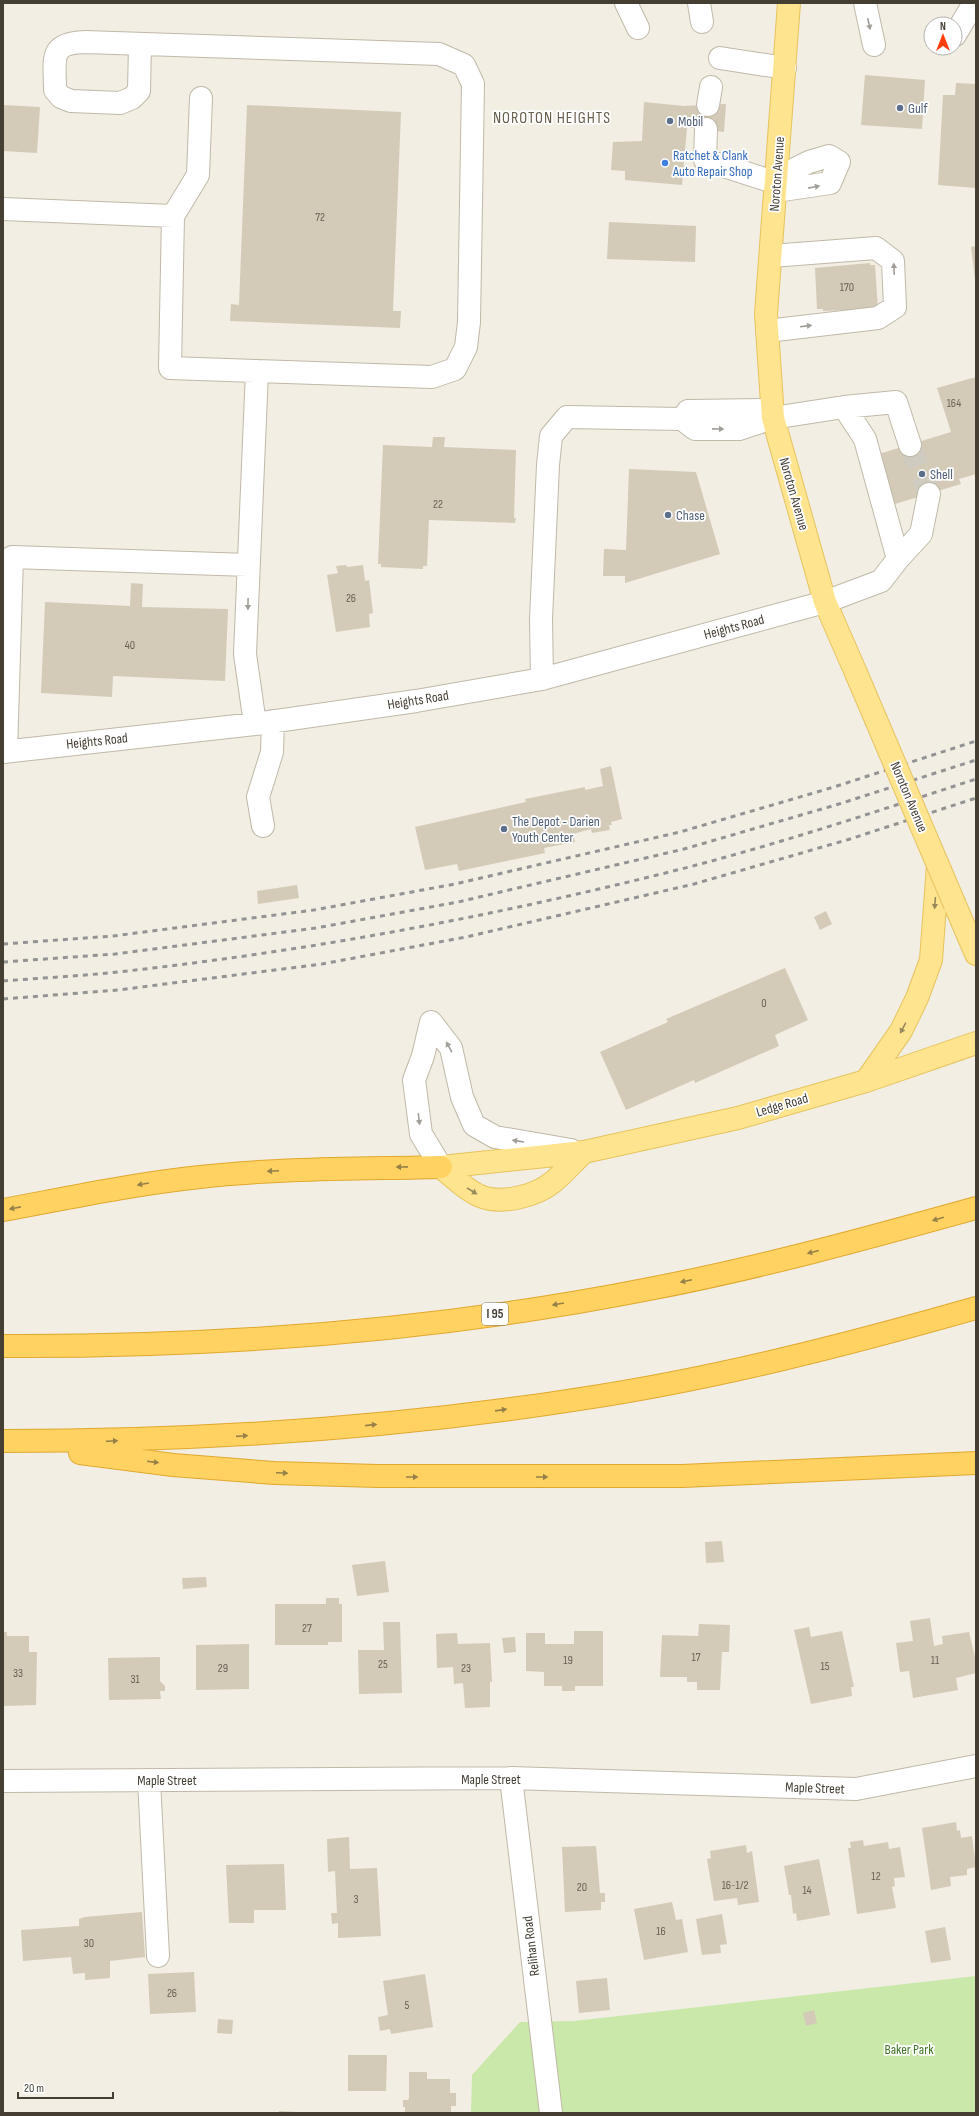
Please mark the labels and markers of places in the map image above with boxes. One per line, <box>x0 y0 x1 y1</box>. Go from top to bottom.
place label: Gulf <box>908 100 928 117</box>
marker: Gulf <box>895 103 905 113</box>
place label: Mobil <box>678 113 703 130</box>
marker: Mobil <box>665 116 675 126</box>
place label: Ratchet & Clank Auto Repair Shop <box>672 147 753 180</box>
marker: Ratchet & Clank Auto Repair Shop <box>660 158 670 168</box>
place label: Shell <box>930 466 953 483</box>
marker: Shell <box>917 469 927 479</box>
place label: Chase <box>676 507 705 524</box>
marker: Chase <box>663 510 673 520</box>
place label: The Depot - Darien Youth Center <box>512 813 600 846</box>
marker: The Depot - Darien Youth Center <box>499 824 509 834</box>

